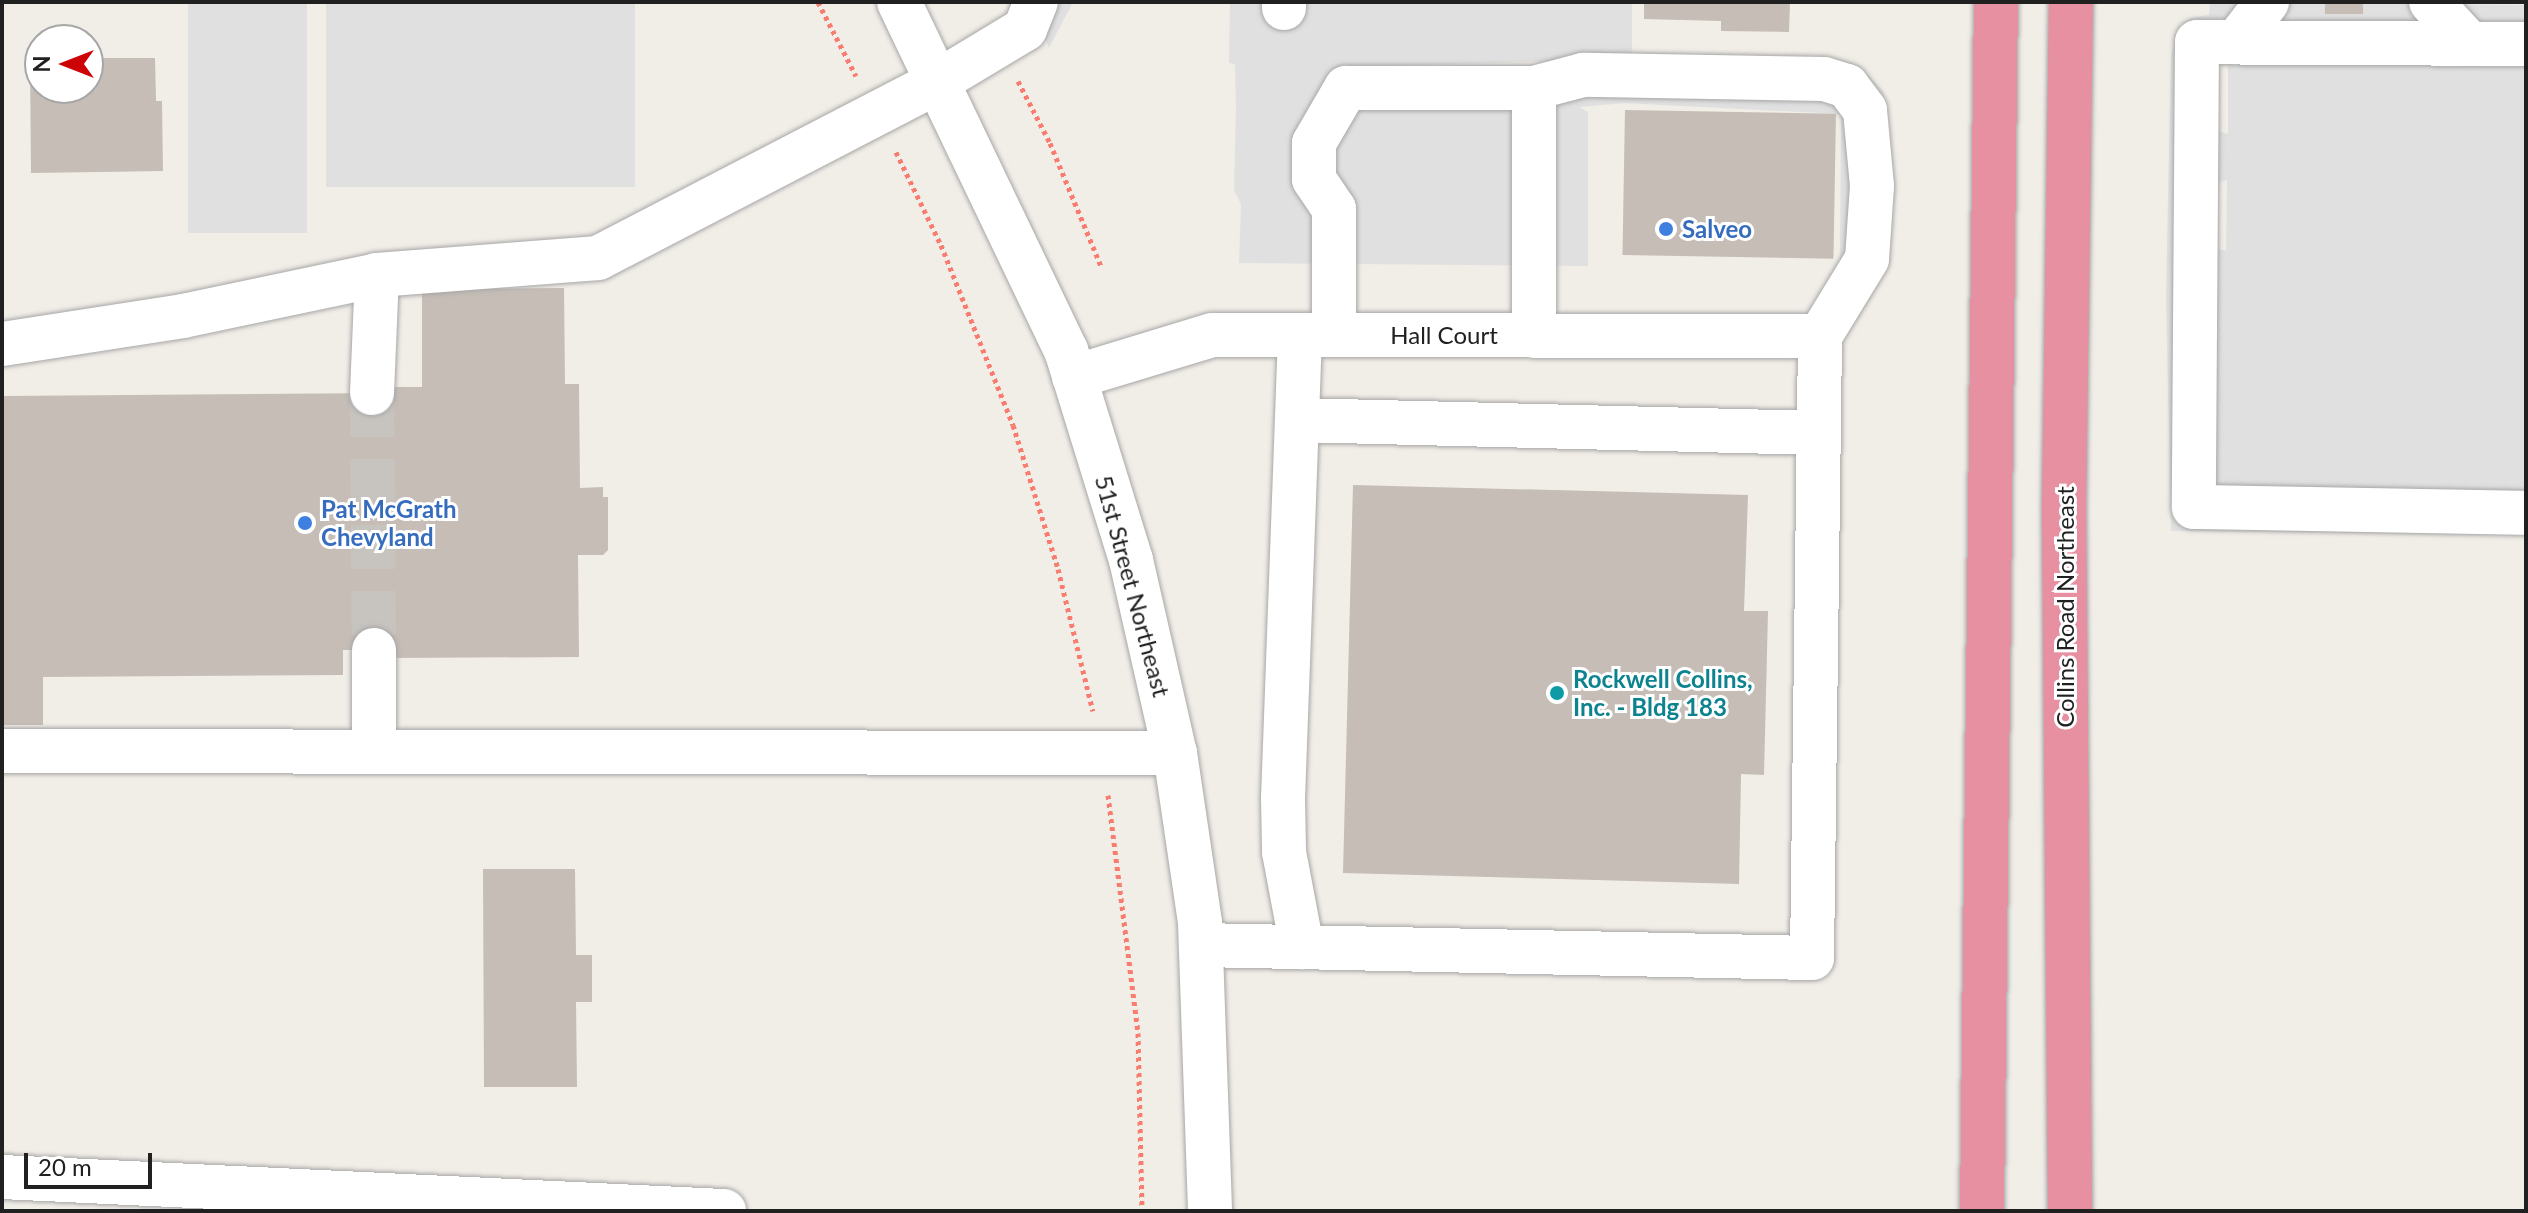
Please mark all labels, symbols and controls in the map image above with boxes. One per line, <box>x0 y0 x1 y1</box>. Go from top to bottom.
north arrow <box>24 24 104 104</box>
text: N <box>28 56 55 72</box>
place label: Salveo <box>1682 215 1752 243</box>
marker: Salveo <box>1657 220 1675 238</box>
street label: Hall Court <box>1390 321 1498 349</box>
street label: 51st Street Northeast <box>1090 472 1176 700</box>
street label: Collins Road Northeast <box>2051 486 2079 728</box>
place label: Pat McGrath Chevyland <box>321 495 456 551</box>
marker: Pat McGrath Chevyland <box>296 514 314 532</box>
place label: Rockwell Collins, Inc. - Bldg 183 <box>1573 665 1753 721</box>
marker: Rockwell Collins, Inc. - Bldg 183 <box>1548 684 1566 702</box>
scale bar <box>28 1137 156 1187</box>
text: 20 m <box>38 1152 92 1181</box>

